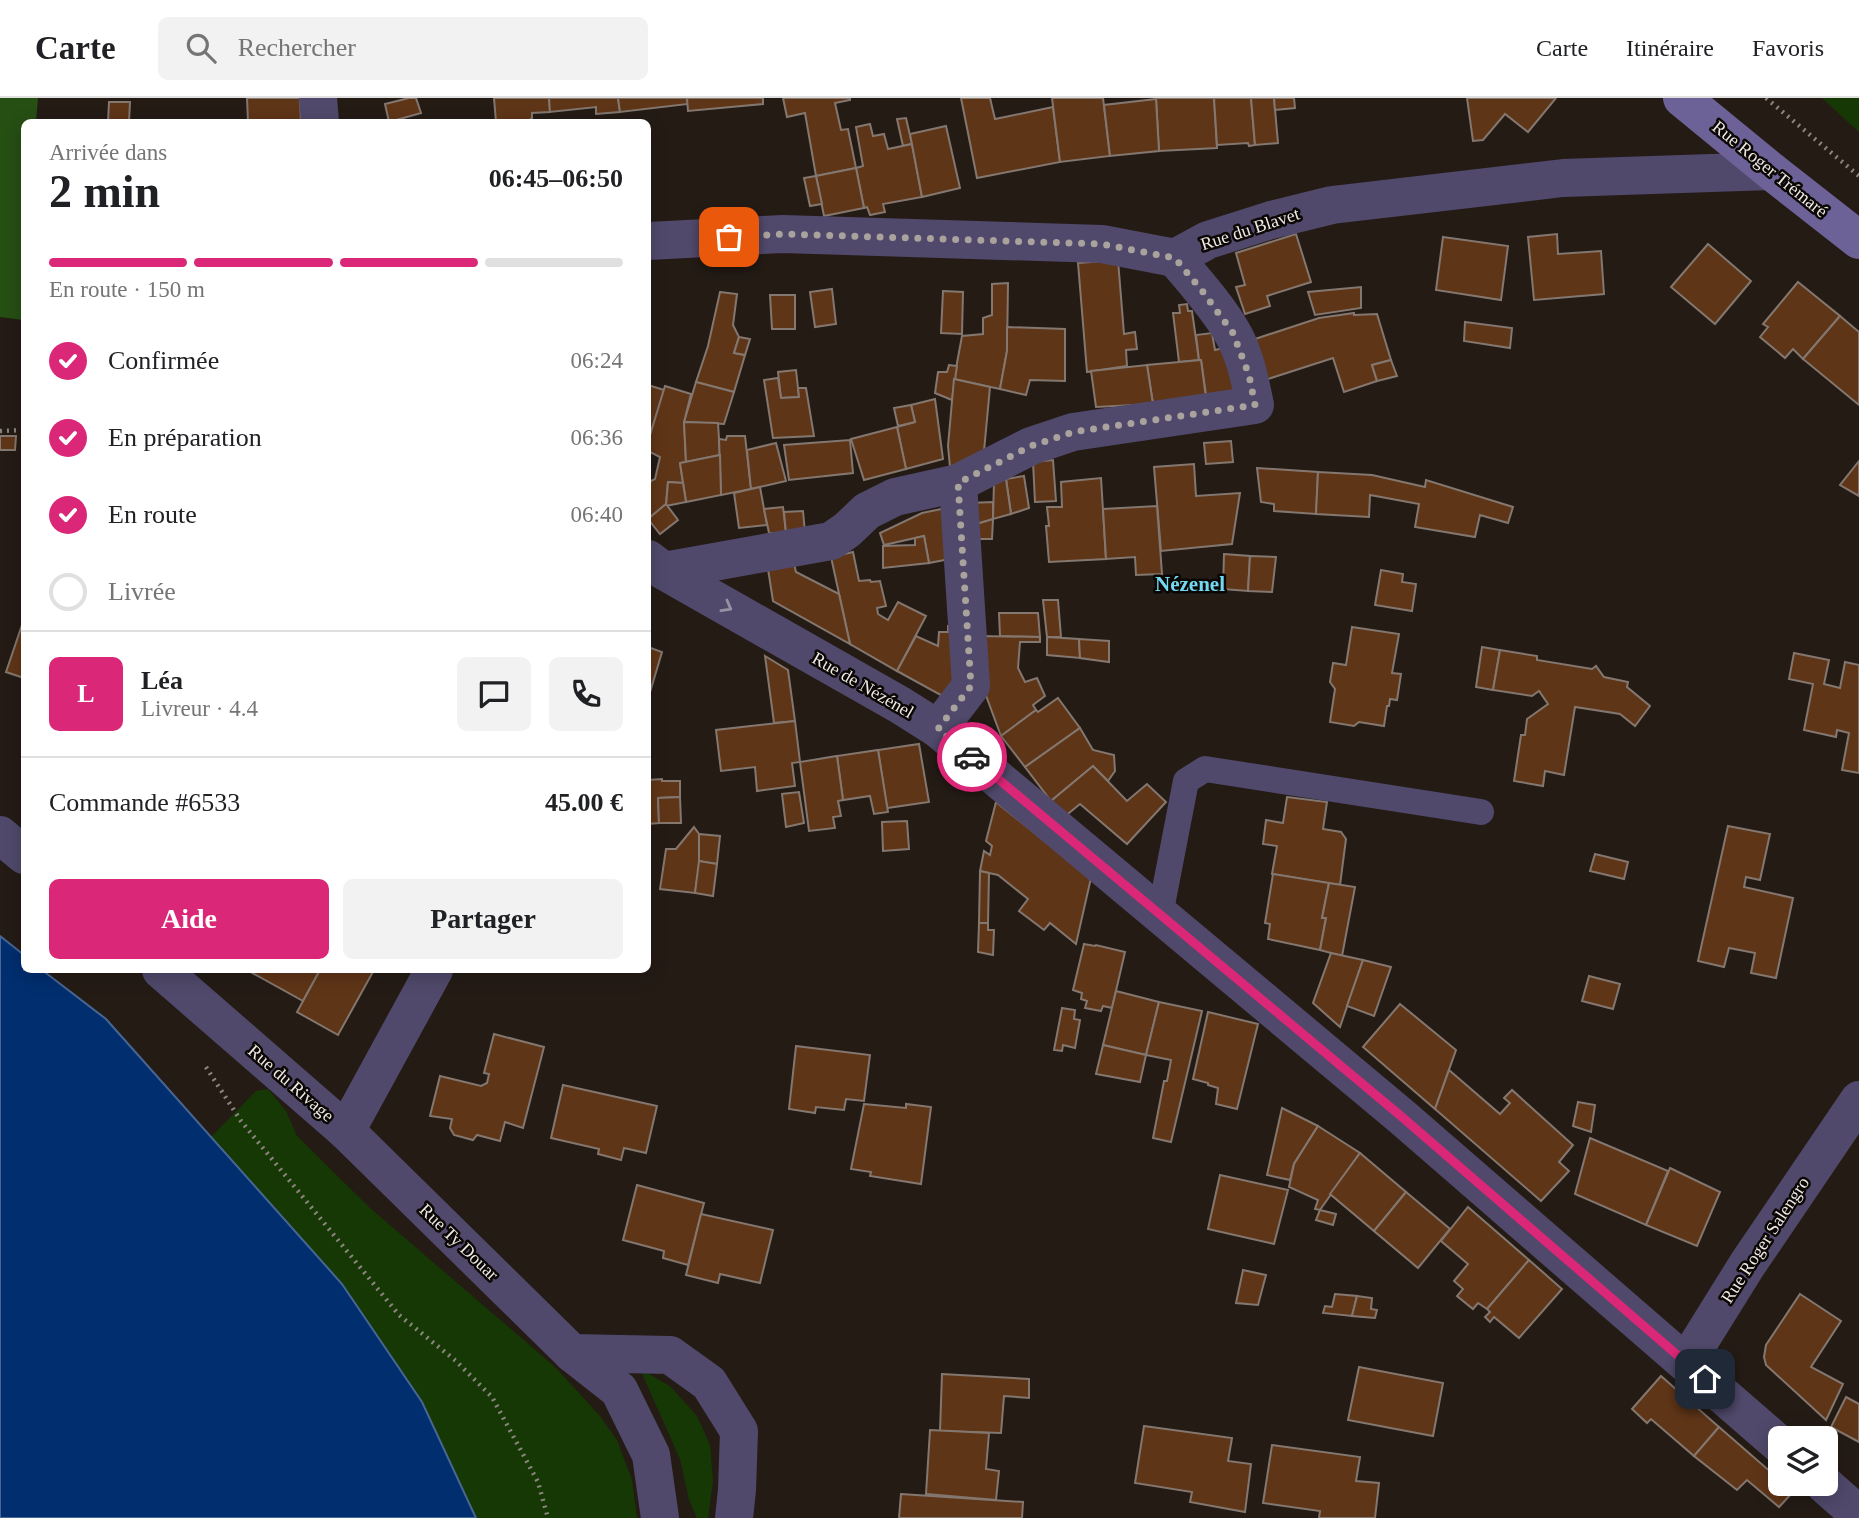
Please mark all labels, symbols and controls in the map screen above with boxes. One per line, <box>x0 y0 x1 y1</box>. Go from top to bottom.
search box <box>158 17 648 80</box>
icon: search <box>182 29 220 67</box>
text: Carte <box>35 30 116 66</box>
text: Rechercher <box>238 33 356 62</box>
text: Carte <box>1536 35 1588 61</box>
text: Itinéraire <box>1626 35 1714 61</box>
text: Favoris <box>1752 35 1824 61</box>
street label: Rue Roger Trémaré <box>1709 117 1831 221</box>
text: Arrivée dans <box>49 140 167 165</box>
text: 06:45–06:50 <box>489 164 623 193</box>
text: 2 min <box>49 166 160 217</box>
street label: Rue du Blavet <box>1198 204 1302 254</box>
pin <box>699 207 759 267</box>
icon: bag <box>710 218 748 256</box>
text: En route · 150 m <box>49 277 205 302</box>
icon: check <box>49 342 87 380</box>
text: Confirmée <box>108 346 219 375</box>
text: 06:24 <box>571 348 623 373</box>
icon: check <box>49 419 87 457</box>
text: En préparation <box>108 423 262 452</box>
text: 06:36 <box>571 425 623 450</box>
icon: check <box>49 496 87 534</box>
text: En route <box>108 500 197 529</box>
text: 06:40 <box>571 502 623 527</box>
district label: Nézenel <box>1155 572 1225 596</box>
text: Livrée <box>108 577 176 606</box>
one-way arrow <box>719 599 732 612</box>
street label: Rue de Nézénel <box>809 648 917 722</box>
button: chat <box>457 657 531 731</box>
button: phone <box>549 657 623 731</box>
text: Léa <box>141 666 183 695</box>
text: L <box>77 679 95 708</box>
text: Livreur · 4.4 <box>141 696 258 721</box>
courier <box>937 722 1007 792</box>
icon: car <box>953 738 991 776</box>
text: Commande #6533 <box>49 788 240 817</box>
text: 45.00 € <box>545 788 623 817</box>
button: Aide <box>49 879 329 959</box>
button: Partager <box>343 879 623 959</box>
street label: Rue du Rivage <box>244 1040 338 1126</box>
street label: Rue Roger Salengro <box>1717 1173 1813 1307</box>
street label: Rue Ty Douar <box>416 1200 502 1284</box>
pin <box>1675 1349 1735 1409</box>
icon: home <box>1686 1360 1724 1398</box>
map controls <box>1768 1426 1838 1496</box>
button: layers <box>1768 1426 1838 1496</box>

